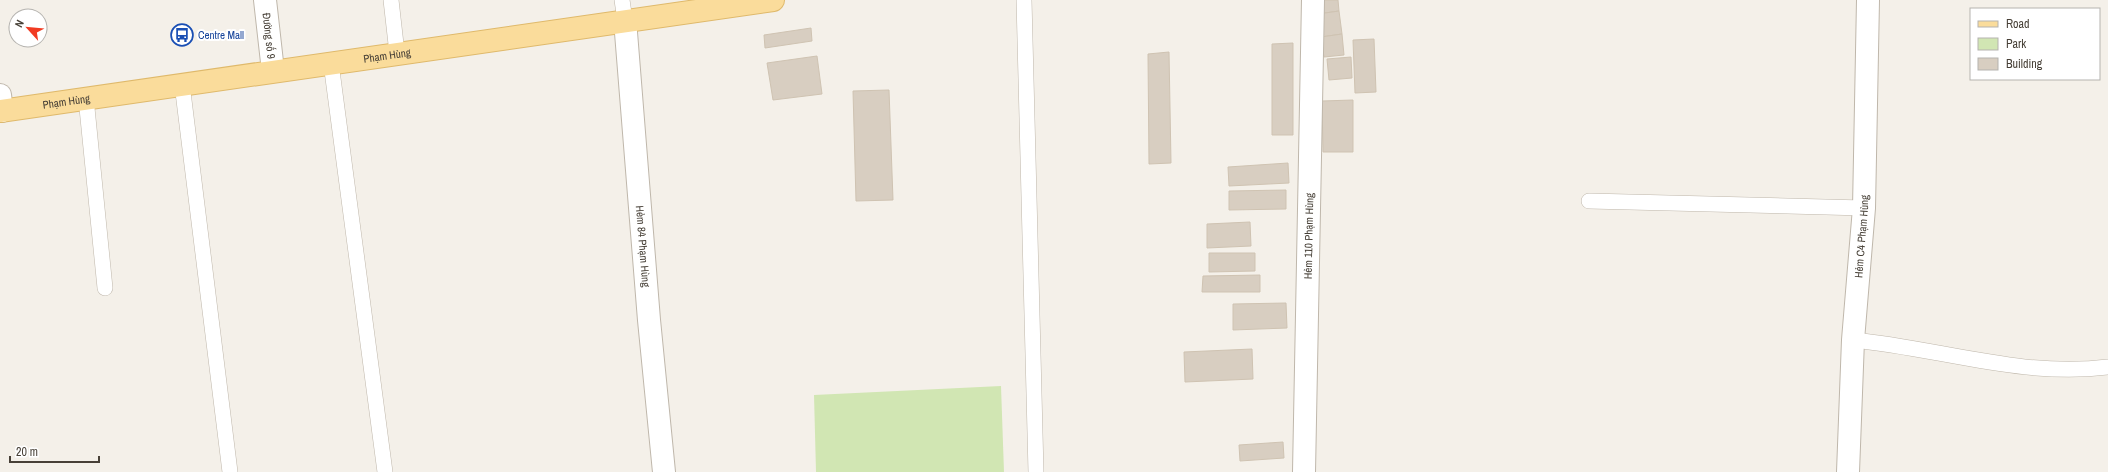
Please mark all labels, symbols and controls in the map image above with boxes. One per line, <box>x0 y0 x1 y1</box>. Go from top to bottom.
north arrow <box>8 8 48 48</box>
legend <box>1970 8 2100 80</box>
street label: Đường số 9 <box>259 12 279 60</box>
text: Road <box>2006 16 2030 32</box>
text: N <box>11 17 27 30</box>
bus stop icon: Centre Mall <box>169 22 195 48</box>
place label: Centre Mall <box>198 28 244 42</box>
text: Park <box>2006 36 2026 52</box>
street label: Phạm Hùng <box>362 45 412 66</box>
text: Building <box>2006 56 2043 72</box>
street label: Phạm Hùng <box>42 91 91 112</box>
street label: Hẻm 110 Phạm Hùng <box>1301 193 1316 279</box>
street label: Hẻm C4 Phạm Hùng <box>1851 195 1871 279</box>
street label: Hẻm 84 Phạm Hùng <box>633 205 653 288</box>
scale bar <box>10 438 99 464</box>
text: 20 m <box>16 444 38 460</box>

